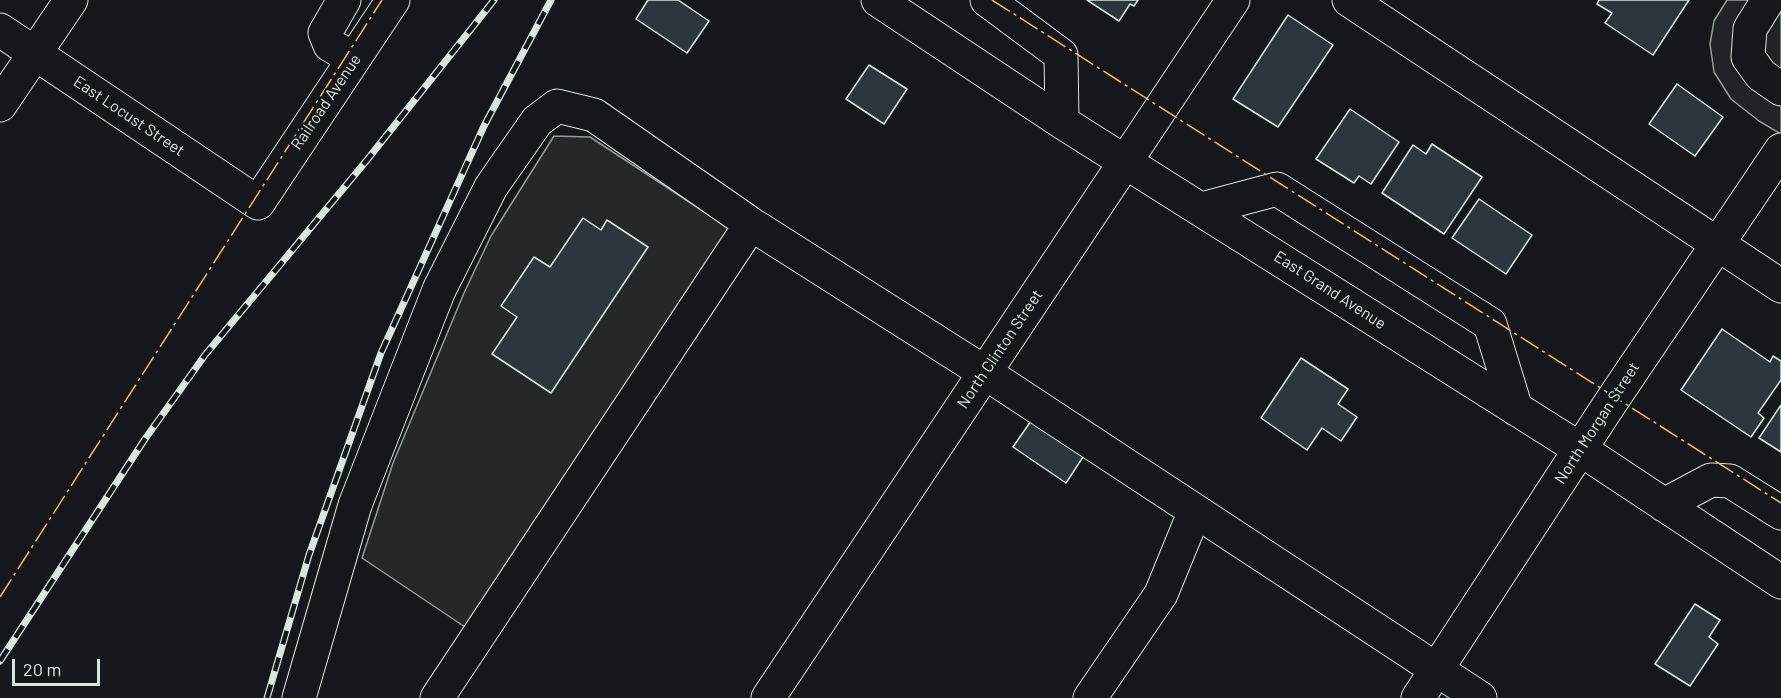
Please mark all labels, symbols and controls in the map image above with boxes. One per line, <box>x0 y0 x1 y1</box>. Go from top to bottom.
street label: Railroad Avenue <box>287 51 365 153</box>
street label: East Locust Street <box>70 72 188 160</box>
street label: East Grand Avenue <box>1270 247 1390 333</box>
street label: North Clinton Street <box>953 286 1047 412</box>
street label: North Morgan Street <box>1550 359 1644 487</box>
scale bar <box>15 647 104 685</box>
text: 20 m <box>23 658 61 680</box>

